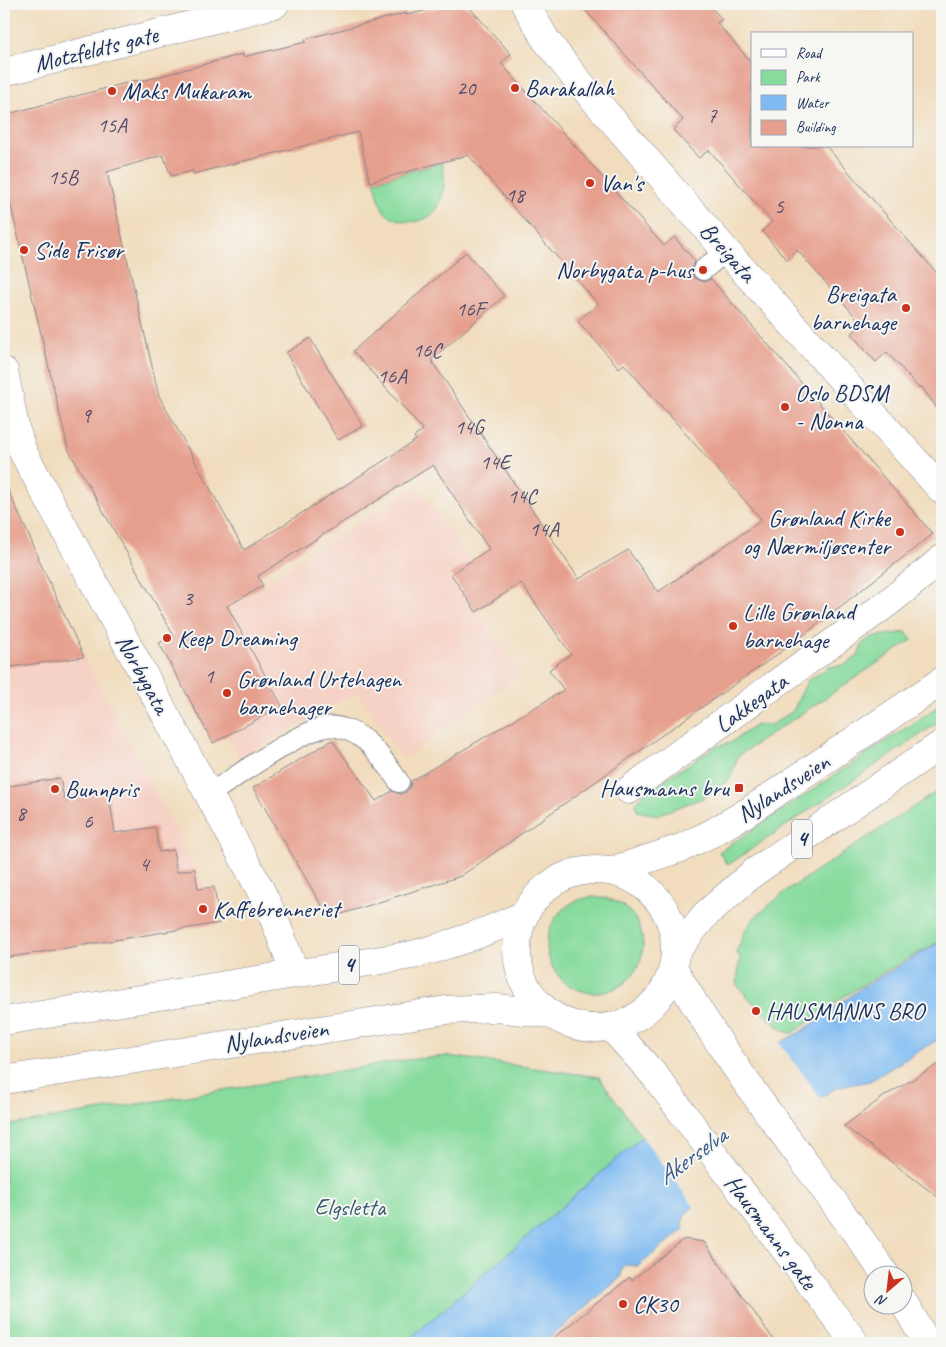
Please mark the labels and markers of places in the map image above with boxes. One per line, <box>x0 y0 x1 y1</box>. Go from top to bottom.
place label: Barakallah <box>525 73 615 103</box>
place label: Maks Mukaram <box>122 76 252 106</box>
marker: Barakallah <box>509 82 521 94</box>
marker: Maks Mukaram <box>106 85 118 97</box>
place label: Van's <box>600 168 646 198</box>
marker: Van's <box>584 177 596 189</box>
place label: Side Frisør <box>34 235 125 265</box>
marker: Side Frisør <box>18 244 30 256</box>
place label: Norbygata p-hus <box>556 255 695 285</box>
marker: Norbygata p-hus <box>697 264 709 276</box>
place label: Breigata barnehage <box>811 279 898 337</box>
marker: Breigata barnehage <box>900 302 912 314</box>
place label: Oslo BDSM - Nonna <box>795 378 891 436</box>
marker: Oslo BDSM - Nonna <box>779 401 791 413</box>
place label: Grønland Kirke og Nærmiljøsenter <box>743 503 892 561</box>
marker: Grønland Kirke og Nærmiljøsenter <box>894 526 906 538</box>
place label: Lille Grønland barnehage <box>743 597 858 655</box>
marker: Lille Grønland barnehage <box>727 620 739 632</box>
place label: Keep Dreaming <box>177 623 299 653</box>
marker: Keep Dreaming <box>161 632 173 644</box>
place label: Grønland Urtehagen barnehager <box>237 664 402 722</box>
marker: Grønland Urtehagen barnehager <box>221 687 233 699</box>
place label: Hausmanns bru <box>600 773 731 803</box>
place label: Bunnpris <box>65 774 140 804</box>
marker: Hausmanns bru <box>733 782 745 794</box>
marker: Bunnpris <box>49 783 61 795</box>
place label: Kaffebrenneriet <box>213 894 342 924</box>
marker: Kaffebrenneriet <box>197 903 209 915</box>
place label: HAUSMANNS BRO <box>766 996 927 1026</box>
marker: HAUSMANNS BRO <box>750 1005 762 1017</box>
place label: CK30 <box>633 1289 680 1319</box>
marker: CK30 <box>617 1298 629 1310</box>

